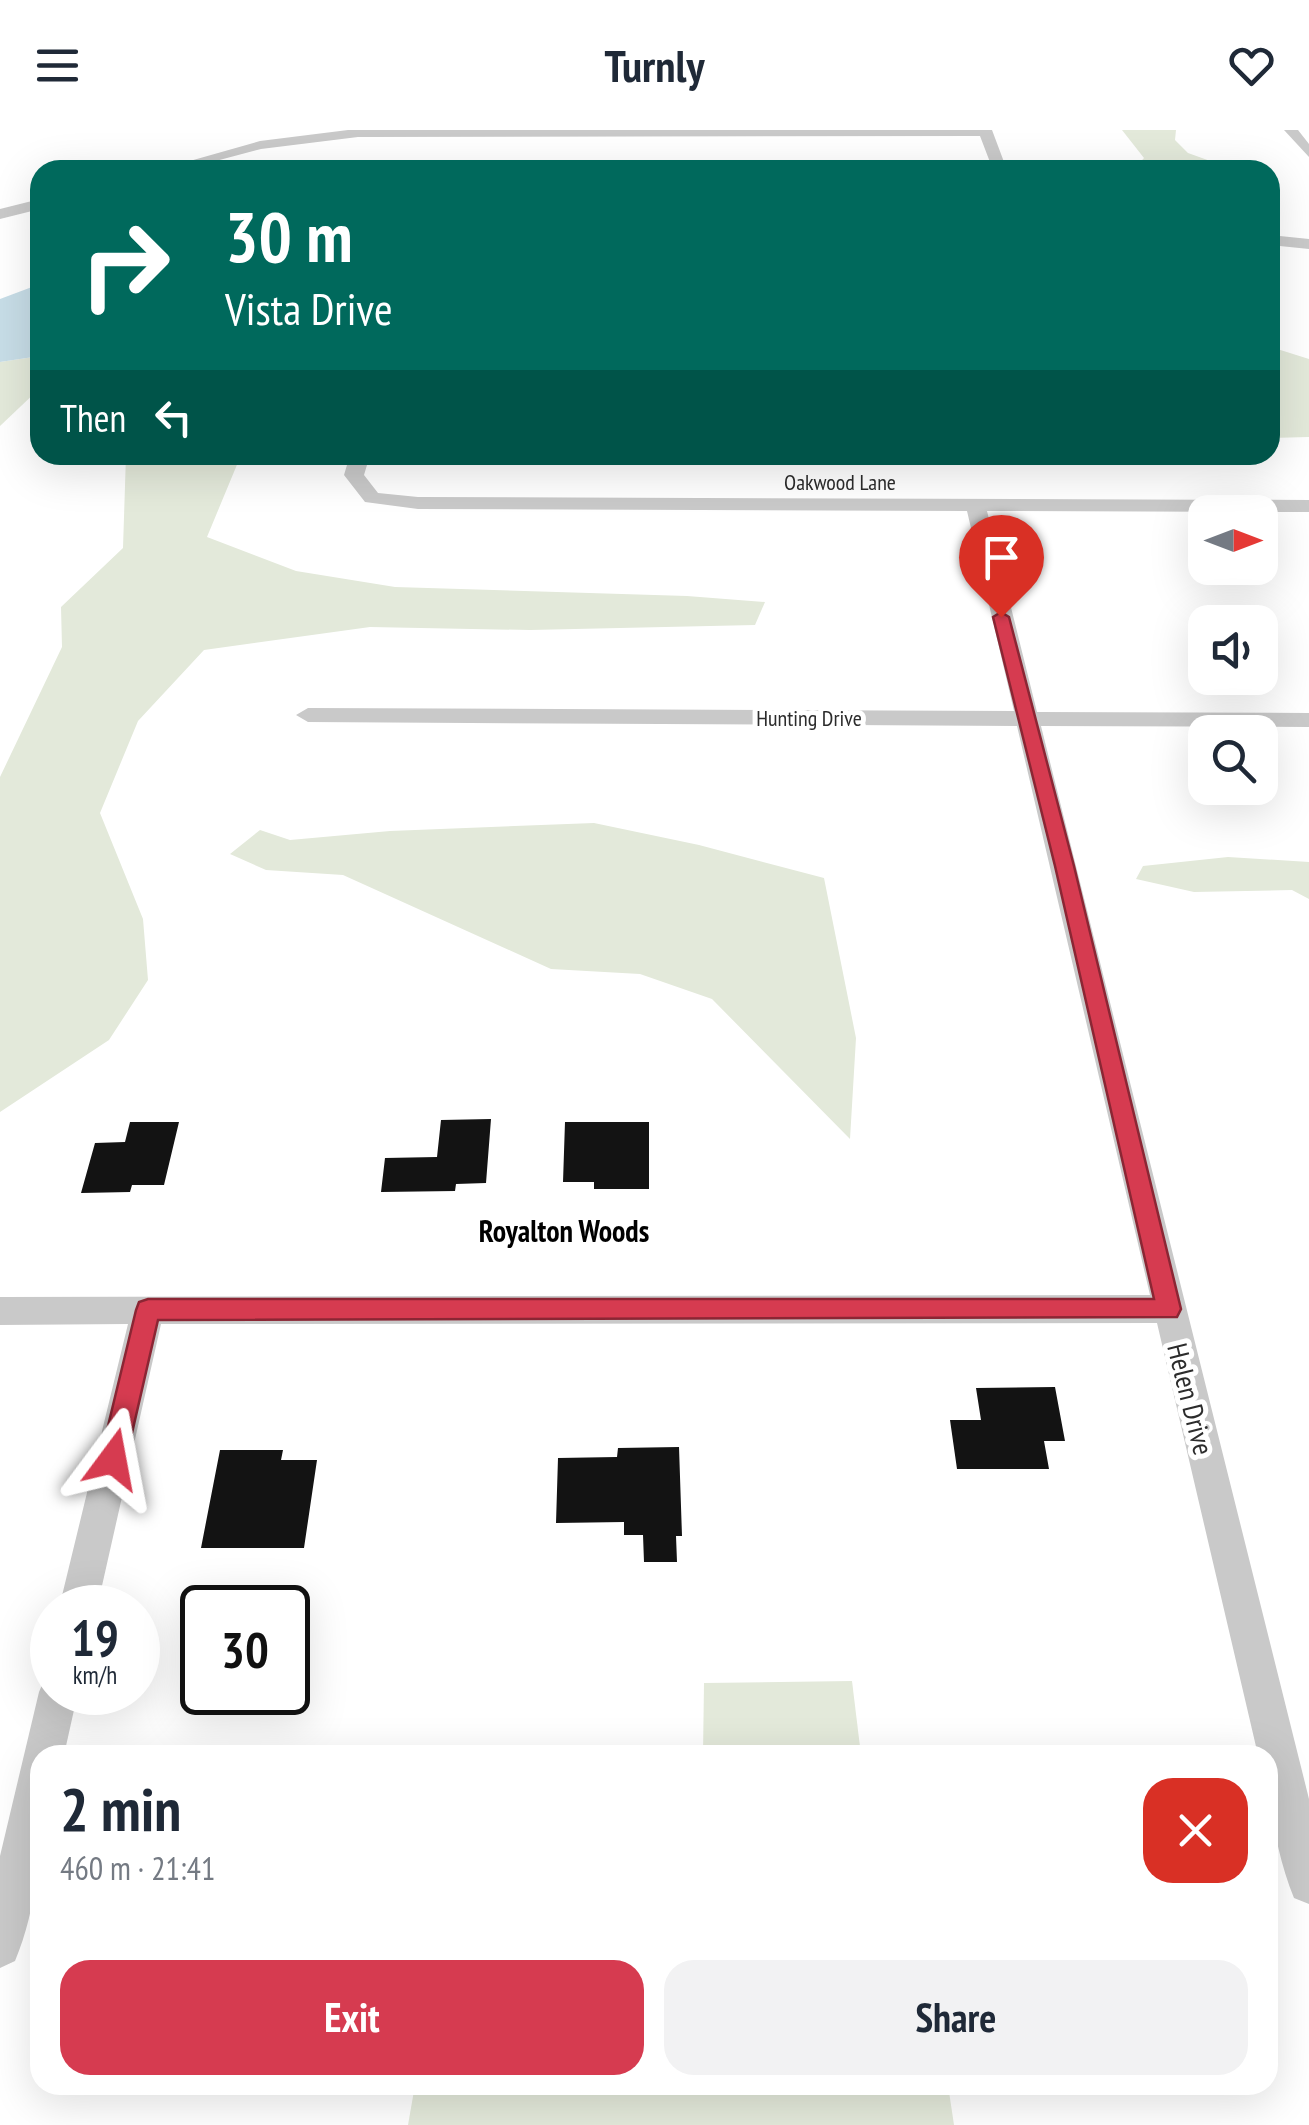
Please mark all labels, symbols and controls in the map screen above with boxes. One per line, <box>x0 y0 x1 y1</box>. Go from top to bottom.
text: Turnly <box>605 36 704 94</box>
icon: menu <box>30 38 85 93</box>
icon: heart <box>1224 38 1279 93</box>
text: 30 m <box>225 191 353 281</box>
icon: right <box>60 200 190 330</box>
text: Vista Drive <box>225 279 393 337</box>
icon: left <box>146 390 201 445</box>
text: Then <box>60 393 126 442</box>
street label: Oakwood Lane <box>784 468 896 496</box>
north arrow <box>1188 495 1278 585</box>
map controls <box>1188 495 1278 805</box>
pin <box>959 515 1044 618</box>
icon: arrive <box>974 530 1029 585</box>
button: sound <box>1188 605 1278 695</box>
street label: Hunting Drive <box>756 704 862 732</box>
button: search <box>1188 715 1278 805</box>
district label: Royalton Woods <box>479 1211 649 1250</box>
street label: Helen Drive <box>1159 1339 1223 1459</box>
position arrow <box>61 1407 165 1511</box>
speed limit sign: 30 <box>180 1585 310 1715</box>
text: 19 <box>71 1605 119 1670</box>
text: km/h <box>73 1659 117 1691</box>
text: 2 min <box>60 1770 181 1848</box>
button: close <box>1143 1778 1248 1883</box>
text: 460 m · 21:41 <box>60 1847 215 1889</box>
button: Exit <box>60 1960 644 2075</box>
button: Share <box>664 1960 1248 2075</box>

